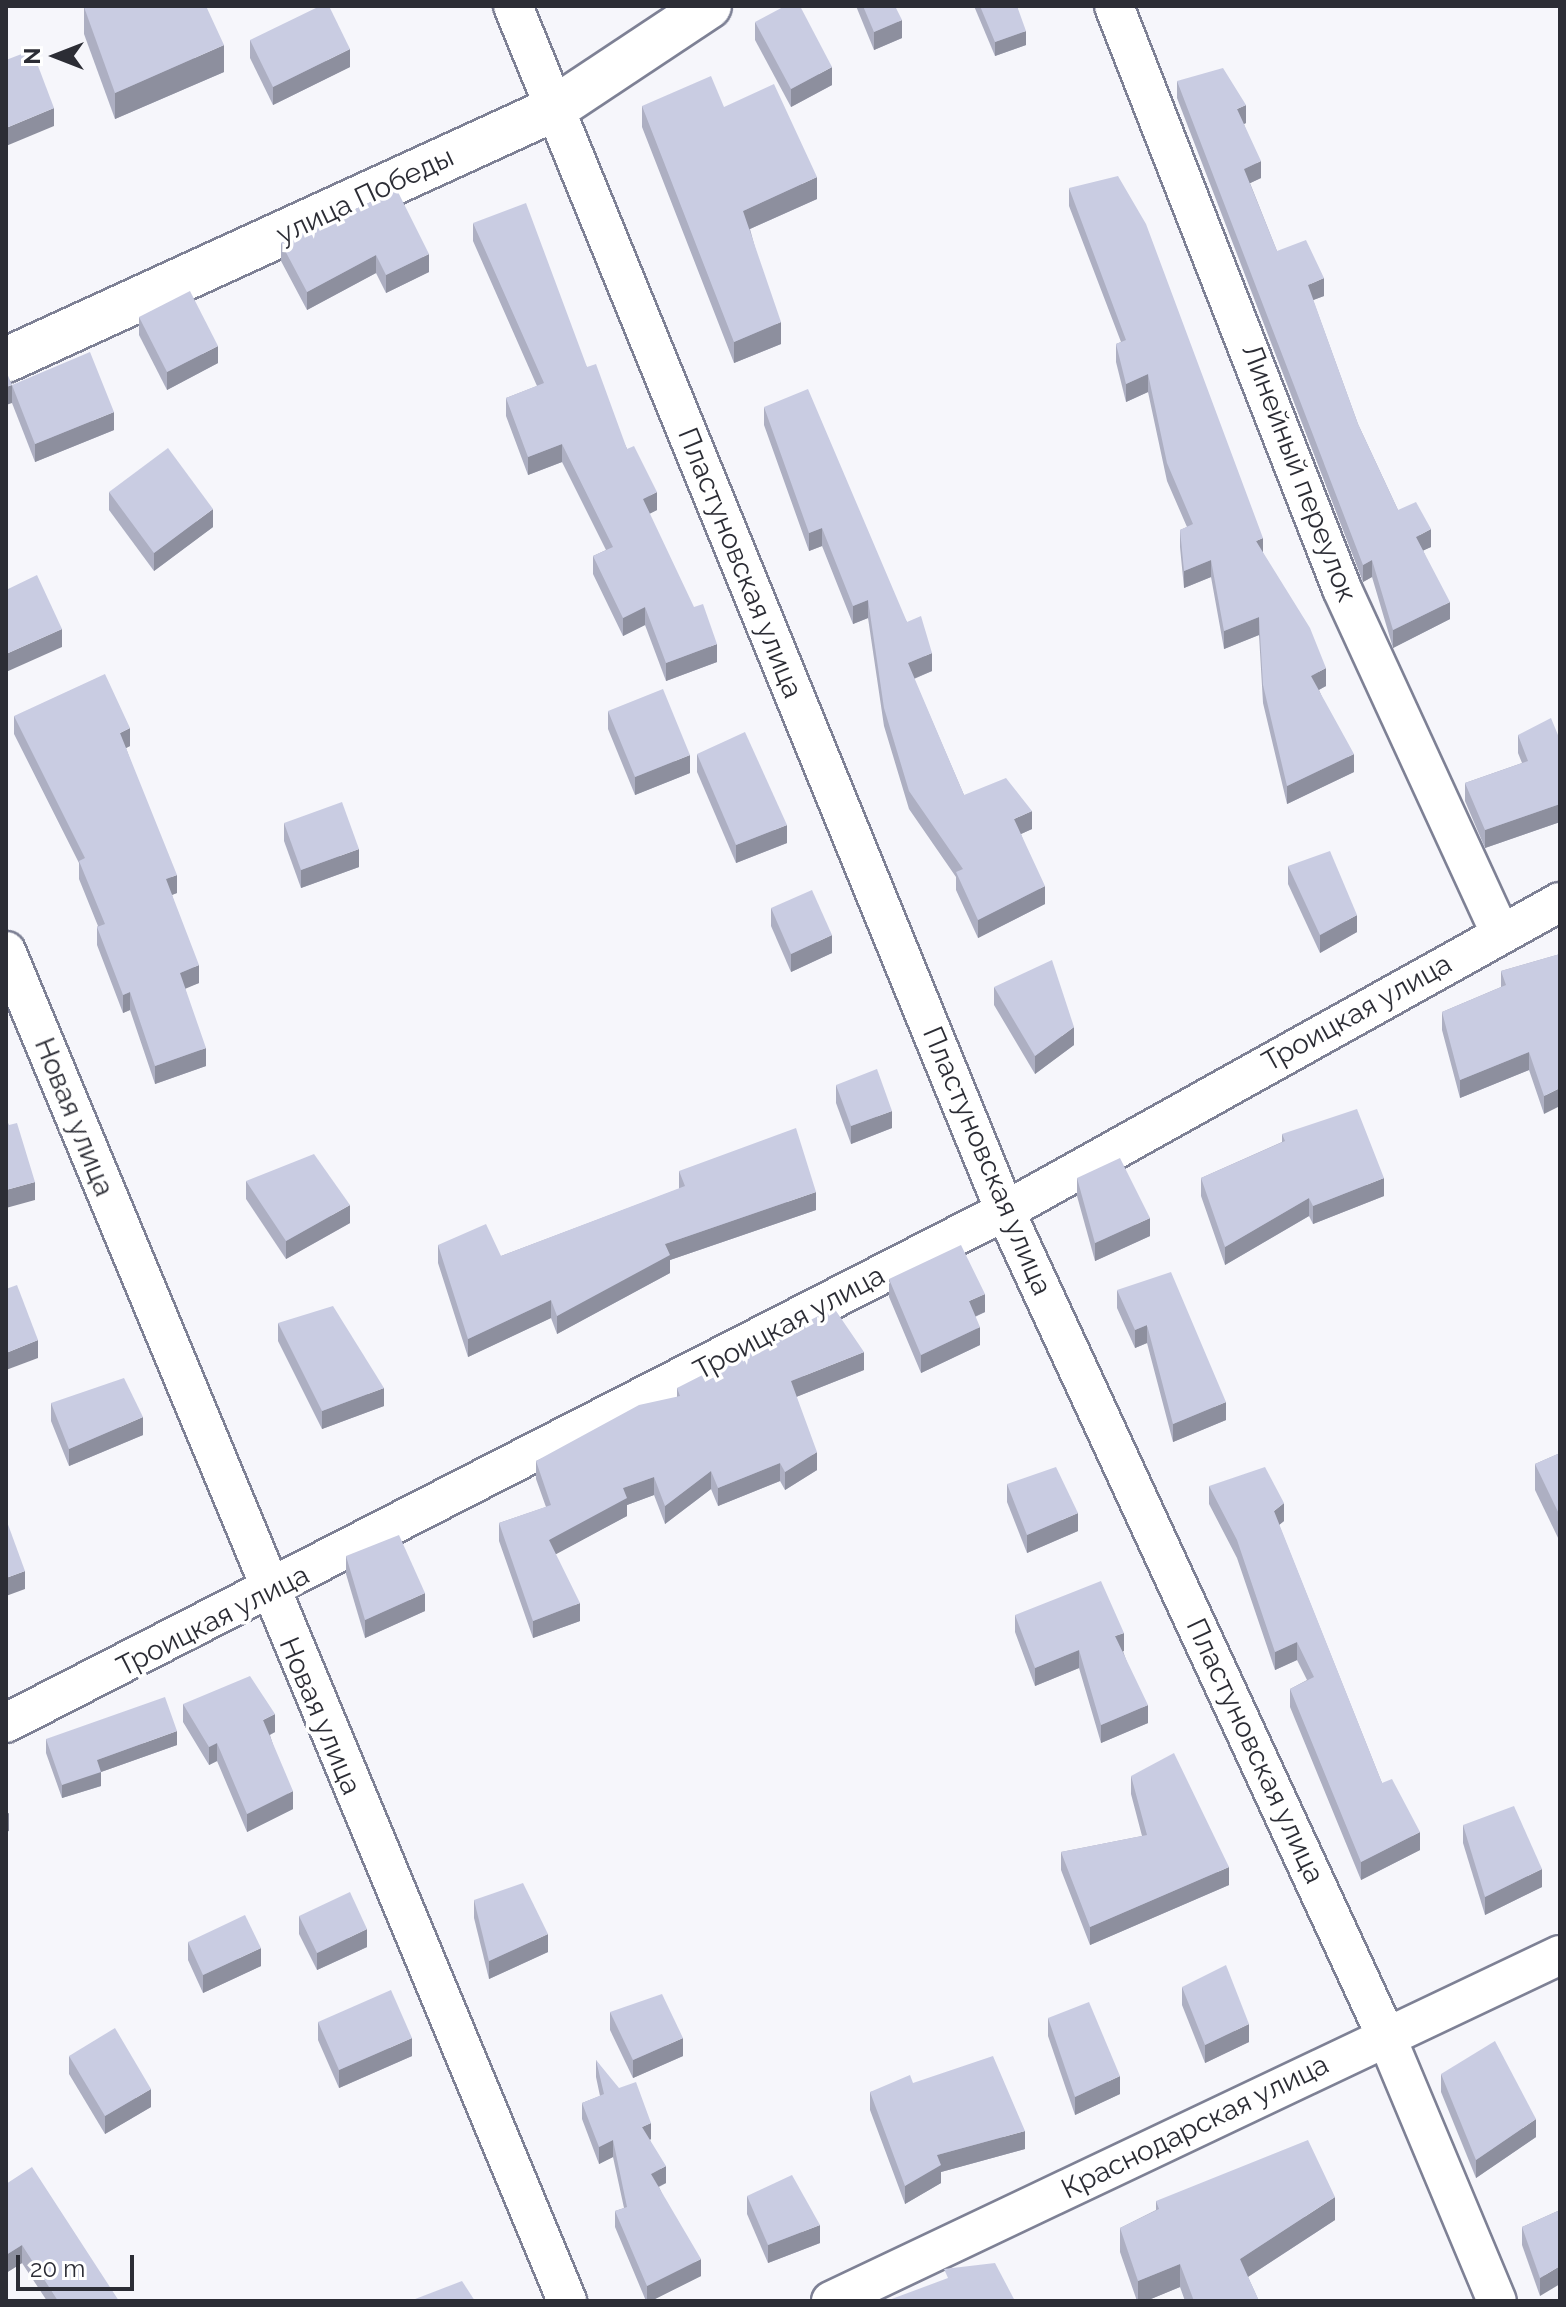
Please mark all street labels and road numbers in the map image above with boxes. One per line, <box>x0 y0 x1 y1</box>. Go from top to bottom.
street label: улица Победы <box>271 140 459 252</box>
street label: Линейный переулок <box>1234 339 1364 607</box>
street label: Пластуновская улица <box>670 423 810 703</box>
street label: Троицкая улица <box>1256 947 1458 1079</box>
street label: Пластуновская улица <box>915 1021 1059 1301</box>
street label: Новая улица <box>27 1033 121 1201</box>
street label: Троицкая улица <box>688 1258 890 1388</box>
street label: Троицкая улица <box>111 1558 315 1684</box>
street label: Пластуновская улица <box>1179 1613 1331 1889</box>
street label: Новая улица <box>272 1632 368 1800</box>
street label: Краснодарская улица <box>1056 2048 1334 2206</box>

